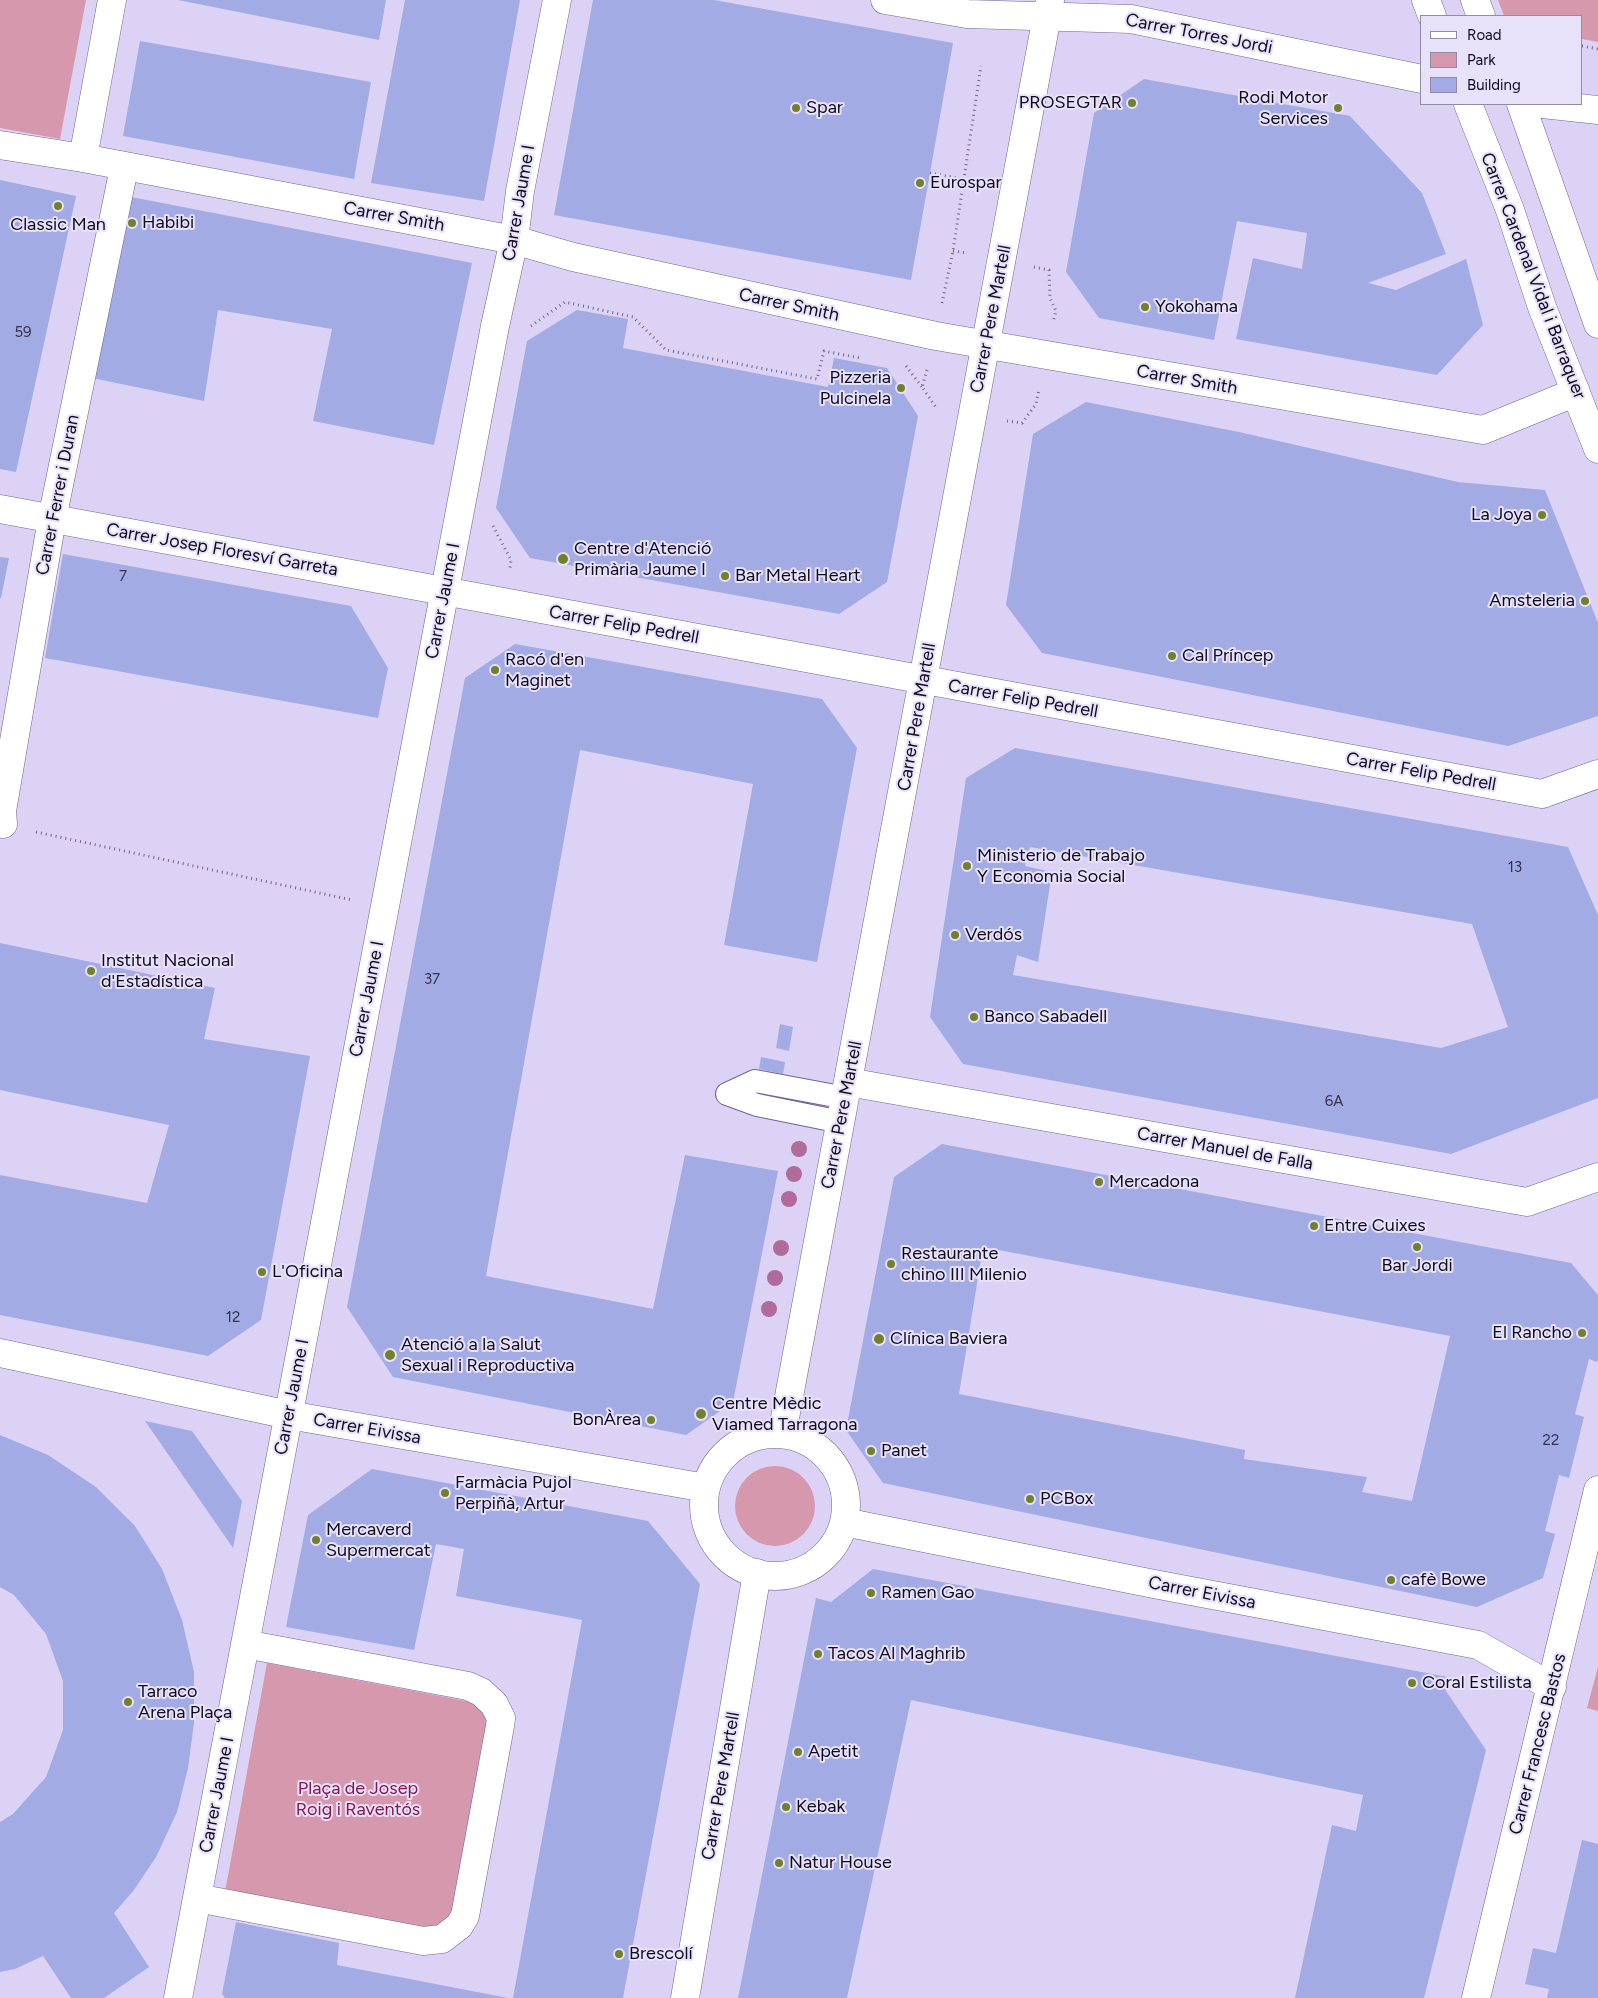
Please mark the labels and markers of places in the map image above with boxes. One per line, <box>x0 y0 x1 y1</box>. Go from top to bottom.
place label: Rodi Motor Services <box>1238 87 1328 130</box>
place label: PROSEGTAR <box>1019 92 1122 114</box>
place label: Spar <box>806 97 843 119</box>
marker: PROSEGTAR <box>1126 97 1138 109</box>
marker: Spar <box>790 102 802 114</box>
marker: Rodi Motor Services <box>1332 102 1344 114</box>
place label: Eurospar <box>930 172 1002 194</box>
marker: Eurospar <box>914 177 926 189</box>
marker: Classic Man <box>52 200 64 212</box>
place label: Habibi <box>142 212 194 234</box>
place label: Classic Man <box>10 214 106 236</box>
marker: Habibi <box>126 217 138 229</box>
place label: Yokohama <box>1155 296 1238 318</box>
marker: Yokohama <box>1139 301 1151 313</box>
place label: Pizzeria Pulcinela <box>820 367 891 409</box>
marker: Pizzeria Pulcinela <box>895 382 907 394</box>
place label: La Joya <box>1471 504 1532 526</box>
marker: La Joya <box>1536 509 1548 521</box>
place label: Centre d'Atenció Primària Jaume I <box>574 538 711 580</box>
marker: Centre d'Atenció Primària Jaume I <box>556 552 570 566</box>
place label: Bar Metal Heart <box>735 565 861 587</box>
marker: Bar Metal Heart <box>719 570 731 582</box>
place label: Amsteleria <box>1489 590 1575 612</box>
marker: Amsteleria <box>1579 595 1591 607</box>
place label: Cal Príncep <box>1182 645 1273 667</box>
place label: Racó d'en Maginet <box>505 649 584 692</box>
marker: Cal Príncep <box>1166 650 1178 662</box>
marker: Racó d'en Maginet <box>489 664 501 676</box>
place label: Ministerio de Trabajo Y Economia Social <box>977 845 1145 888</box>
marker: Ministerio de Trabajo Y Economia Social <box>961 860 973 872</box>
place label: Verdós <box>965 924 1022 946</box>
marker: Verdós <box>949 929 961 941</box>
place label: Institut Nacional d'Estadística <box>101 950 234 992</box>
marker: Institut Nacional d'Estadística <box>85 965 97 977</box>
place label: Banco Sabadell <box>984 1006 1107 1028</box>
marker: Banco Sabadell <box>968 1011 980 1023</box>
place label: Mercadona <box>1109 1171 1199 1193</box>
marker: Mercadona <box>1093 1176 1105 1188</box>
place label: Entre Cuixes <box>1324 1215 1426 1237</box>
marker: Entre Cuixes <box>1308 1220 1320 1232</box>
marker: Bar Jordi <box>1411 1241 1423 1253</box>
place label: Restaurante chino III Milenio <box>901 1243 1027 1286</box>
place label: Bar Jordi <box>1381 1255 1453 1277</box>
marker: Restaurante chino III Milenio <box>885 1258 897 1270</box>
place label: L'Oficina <box>272 1261 343 1283</box>
marker: L'Oficina <box>256 1266 268 1278</box>
place label: El Rancho <box>1492 1322 1572 1344</box>
marker: El Rancho <box>1576 1327 1588 1339</box>
place label: Clínica Baviera <box>890 1328 1007 1350</box>
marker: Clínica Baviera <box>872 1332 886 1346</box>
place label: Atenció a la Salut Sexual i Reproductiva <box>401 1334 574 1376</box>
marker: Atenció a la Salut Sexual i Reproductiva <box>383 1348 397 1362</box>
place label: Centre Mèdic Viamed Tarragona <box>712 1393 858 1436</box>
marker: Centre Mèdic Viamed Tarragona <box>694 1407 708 1421</box>
place label: BonÀrea <box>572 1409 641 1431</box>
marker: BonÀrea <box>645 1414 657 1426</box>
place label: Panet <box>881 1440 927 1462</box>
marker: Panet <box>865 1445 877 1457</box>
place label: Farmàcia Pujol Perpiñà, Artur <box>455 1472 572 1515</box>
marker: Farmàcia Pujol Perpiñà, Artur <box>439 1487 451 1499</box>
place label: PCBox <box>1040 1488 1093 1510</box>
marker: PCBox <box>1024 1493 1036 1505</box>
place label: Mercaverd Supermercat <box>326 1519 431 1562</box>
marker: Mercaverd Supermercat <box>310 1534 322 1546</box>
place label: cafè Bowe <box>1401 1569 1486 1591</box>
marker: cafè Bowe <box>1385 1574 1397 1586</box>
place label: Ramen Gao <box>881 1582 974 1604</box>
marker: Ramen Gao <box>865 1587 877 1599</box>
place label: Tacos Al Maghrib <box>828 1643 965 1665</box>
marker: Tacos Al Maghrib <box>812 1648 824 1660</box>
place label: Coral Estilista <box>1422 1672 1532 1694</box>
marker: Coral Estilista <box>1406 1677 1418 1689</box>
place label: Tarraco Arena Plaça <box>138 1681 232 1724</box>
marker: Tarraco Arena Plaça <box>122 1696 134 1708</box>
place label: Apetit <box>808 1741 858 1763</box>
marker: Apetit <box>792 1746 804 1758</box>
place label: Kebak <box>796 1796 845 1818</box>
marker: Kebak <box>780 1801 792 1813</box>
place label: Natur House <box>789 1852 892 1874</box>
marker: Natur House <box>773 1857 785 1869</box>
place label: Brescolí <box>629 1943 693 1965</box>
marker: Brescolí <box>613 1948 625 1960</box>

